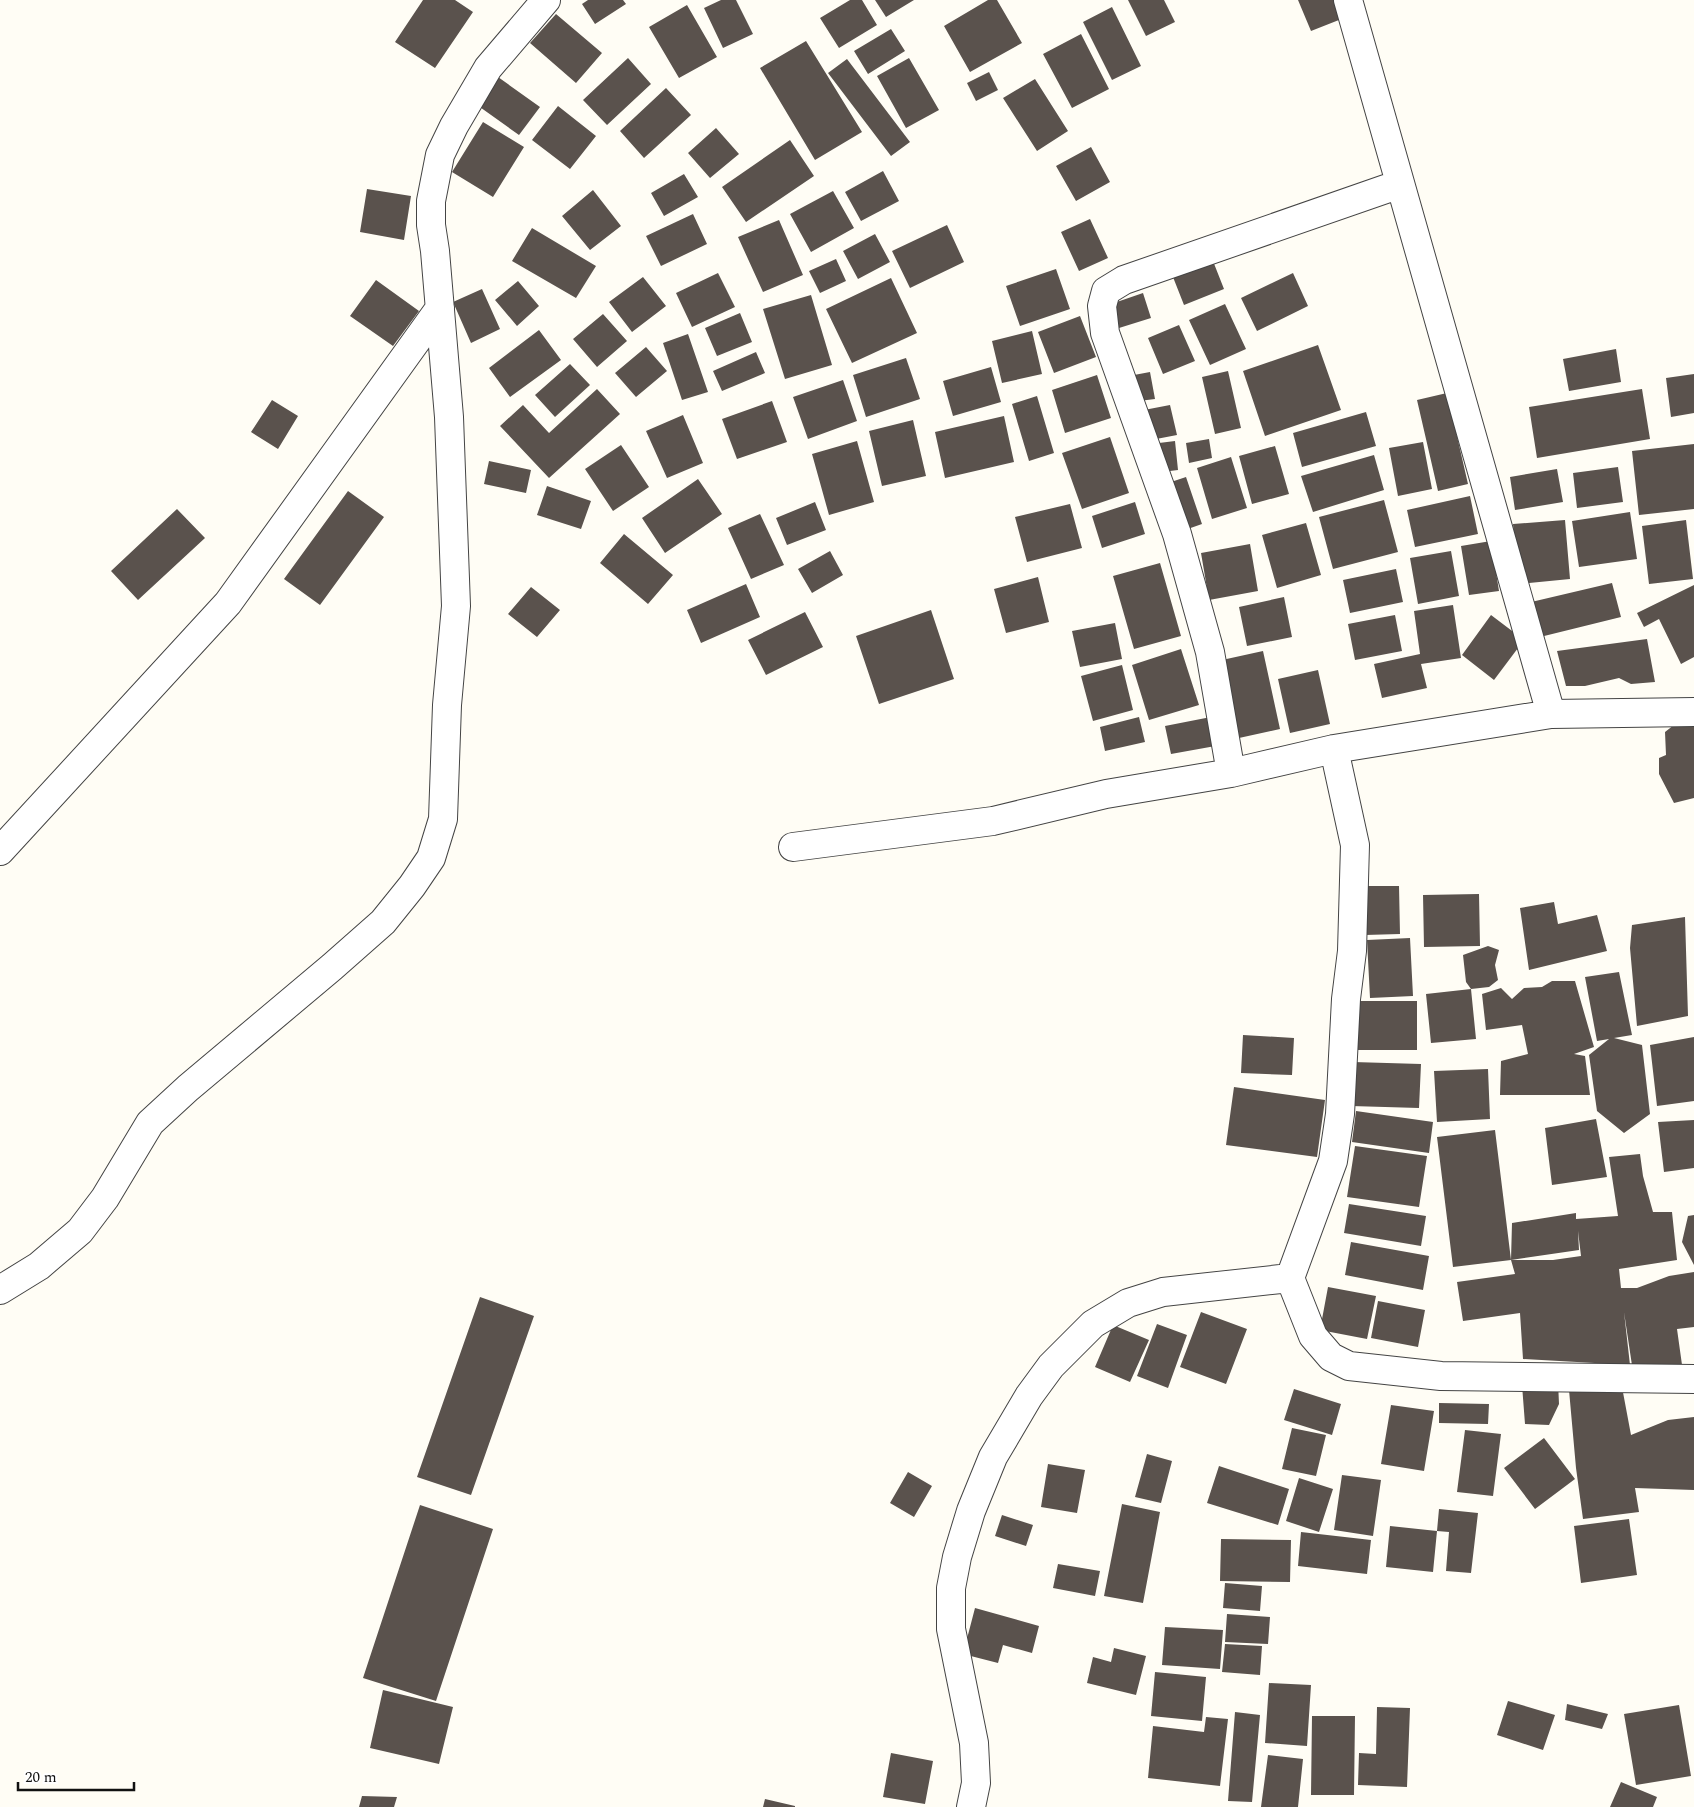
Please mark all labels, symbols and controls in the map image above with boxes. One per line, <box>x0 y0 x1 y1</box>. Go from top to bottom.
scale bar <box>18 1760 134 1792</box>
text: 20 m <box>25 1766 57 1789</box>

